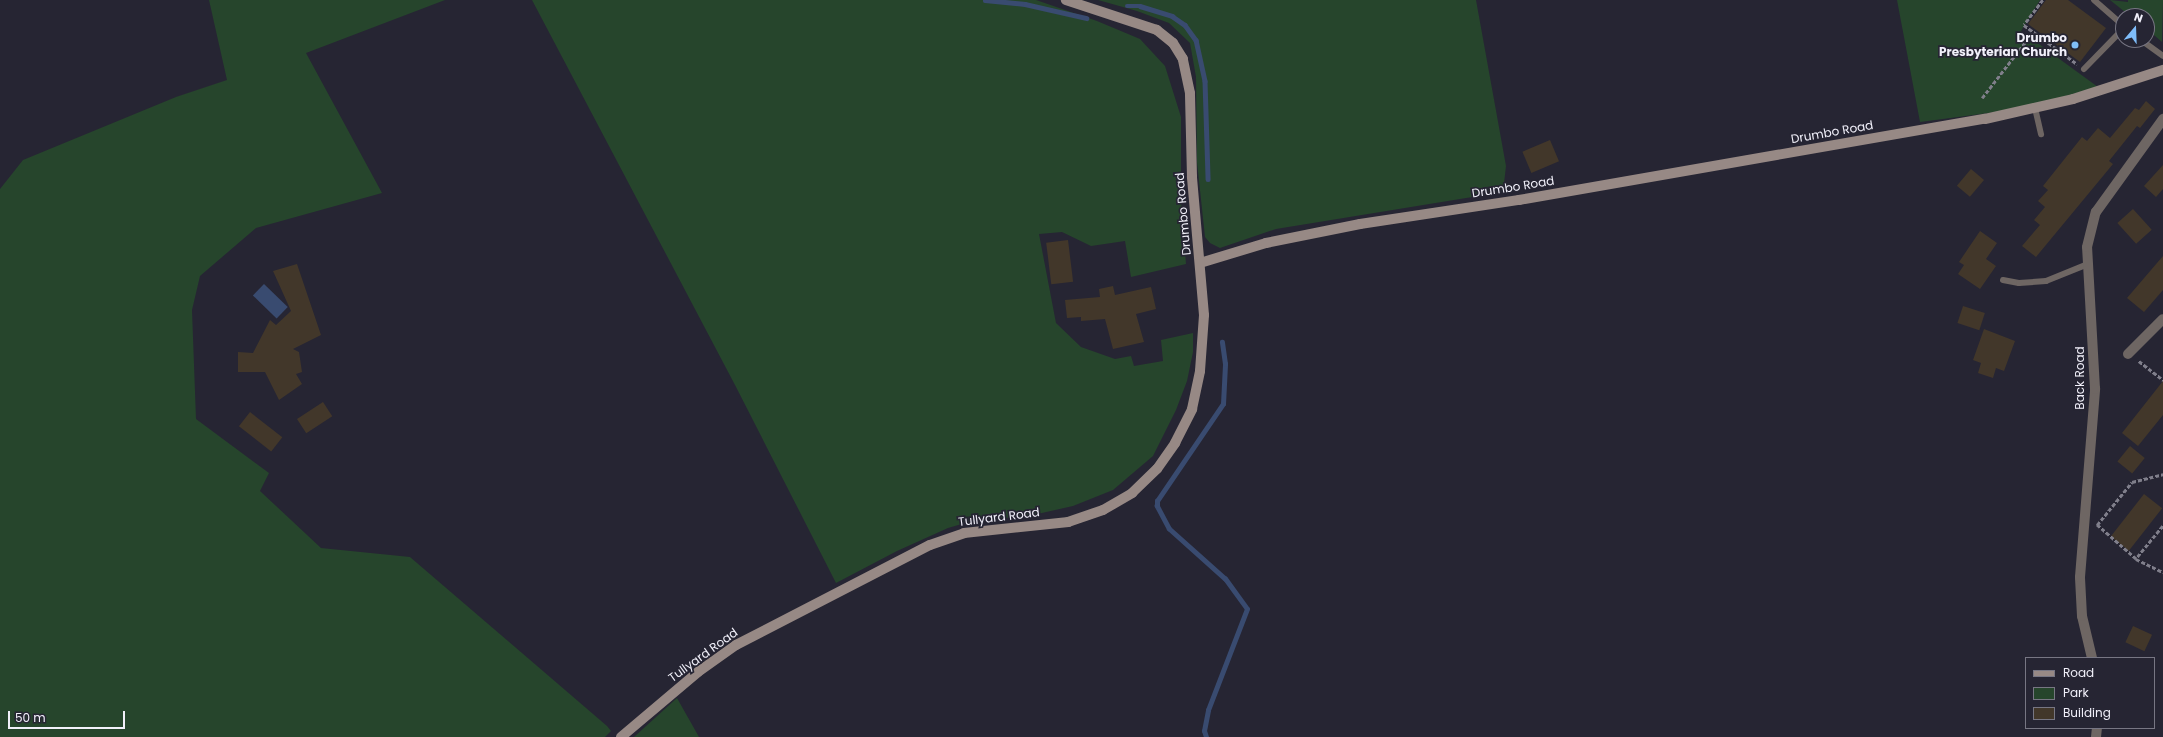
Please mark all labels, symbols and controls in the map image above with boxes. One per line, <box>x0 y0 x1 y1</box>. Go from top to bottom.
north arrow <box>2115 8 2155 48</box>
text: N <box>2132 9 2145 27</box>
place label: Drumbo Presbyterian Church <box>1939 31 2067 59</box>
marker: Drumbo Presbyterian Church <box>2070 40 2080 50</box>
street label: Drumbo Road <box>1790 118 1874 146</box>
street label: Drumbo Road <box>1172 172 1194 256</box>
street label: Drumbo Road <box>1471 173 1555 201</box>
street label: Back Road <box>2073 346 2087 410</box>
street label: Tullyard Road <box>957 505 1041 529</box>
street label: Tullyard Road <box>666 625 740 685</box>
legend <box>2025 657 2155 729</box>
text: Road <box>2063 664 2094 681</box>
text: Park <box>2063 684 2089 701</box>
scale bar <box>10 703 127 729</box>
text: Building <box>2063 704 2111 721</box>
text: 50 m <box>15 709 46 726</box>

